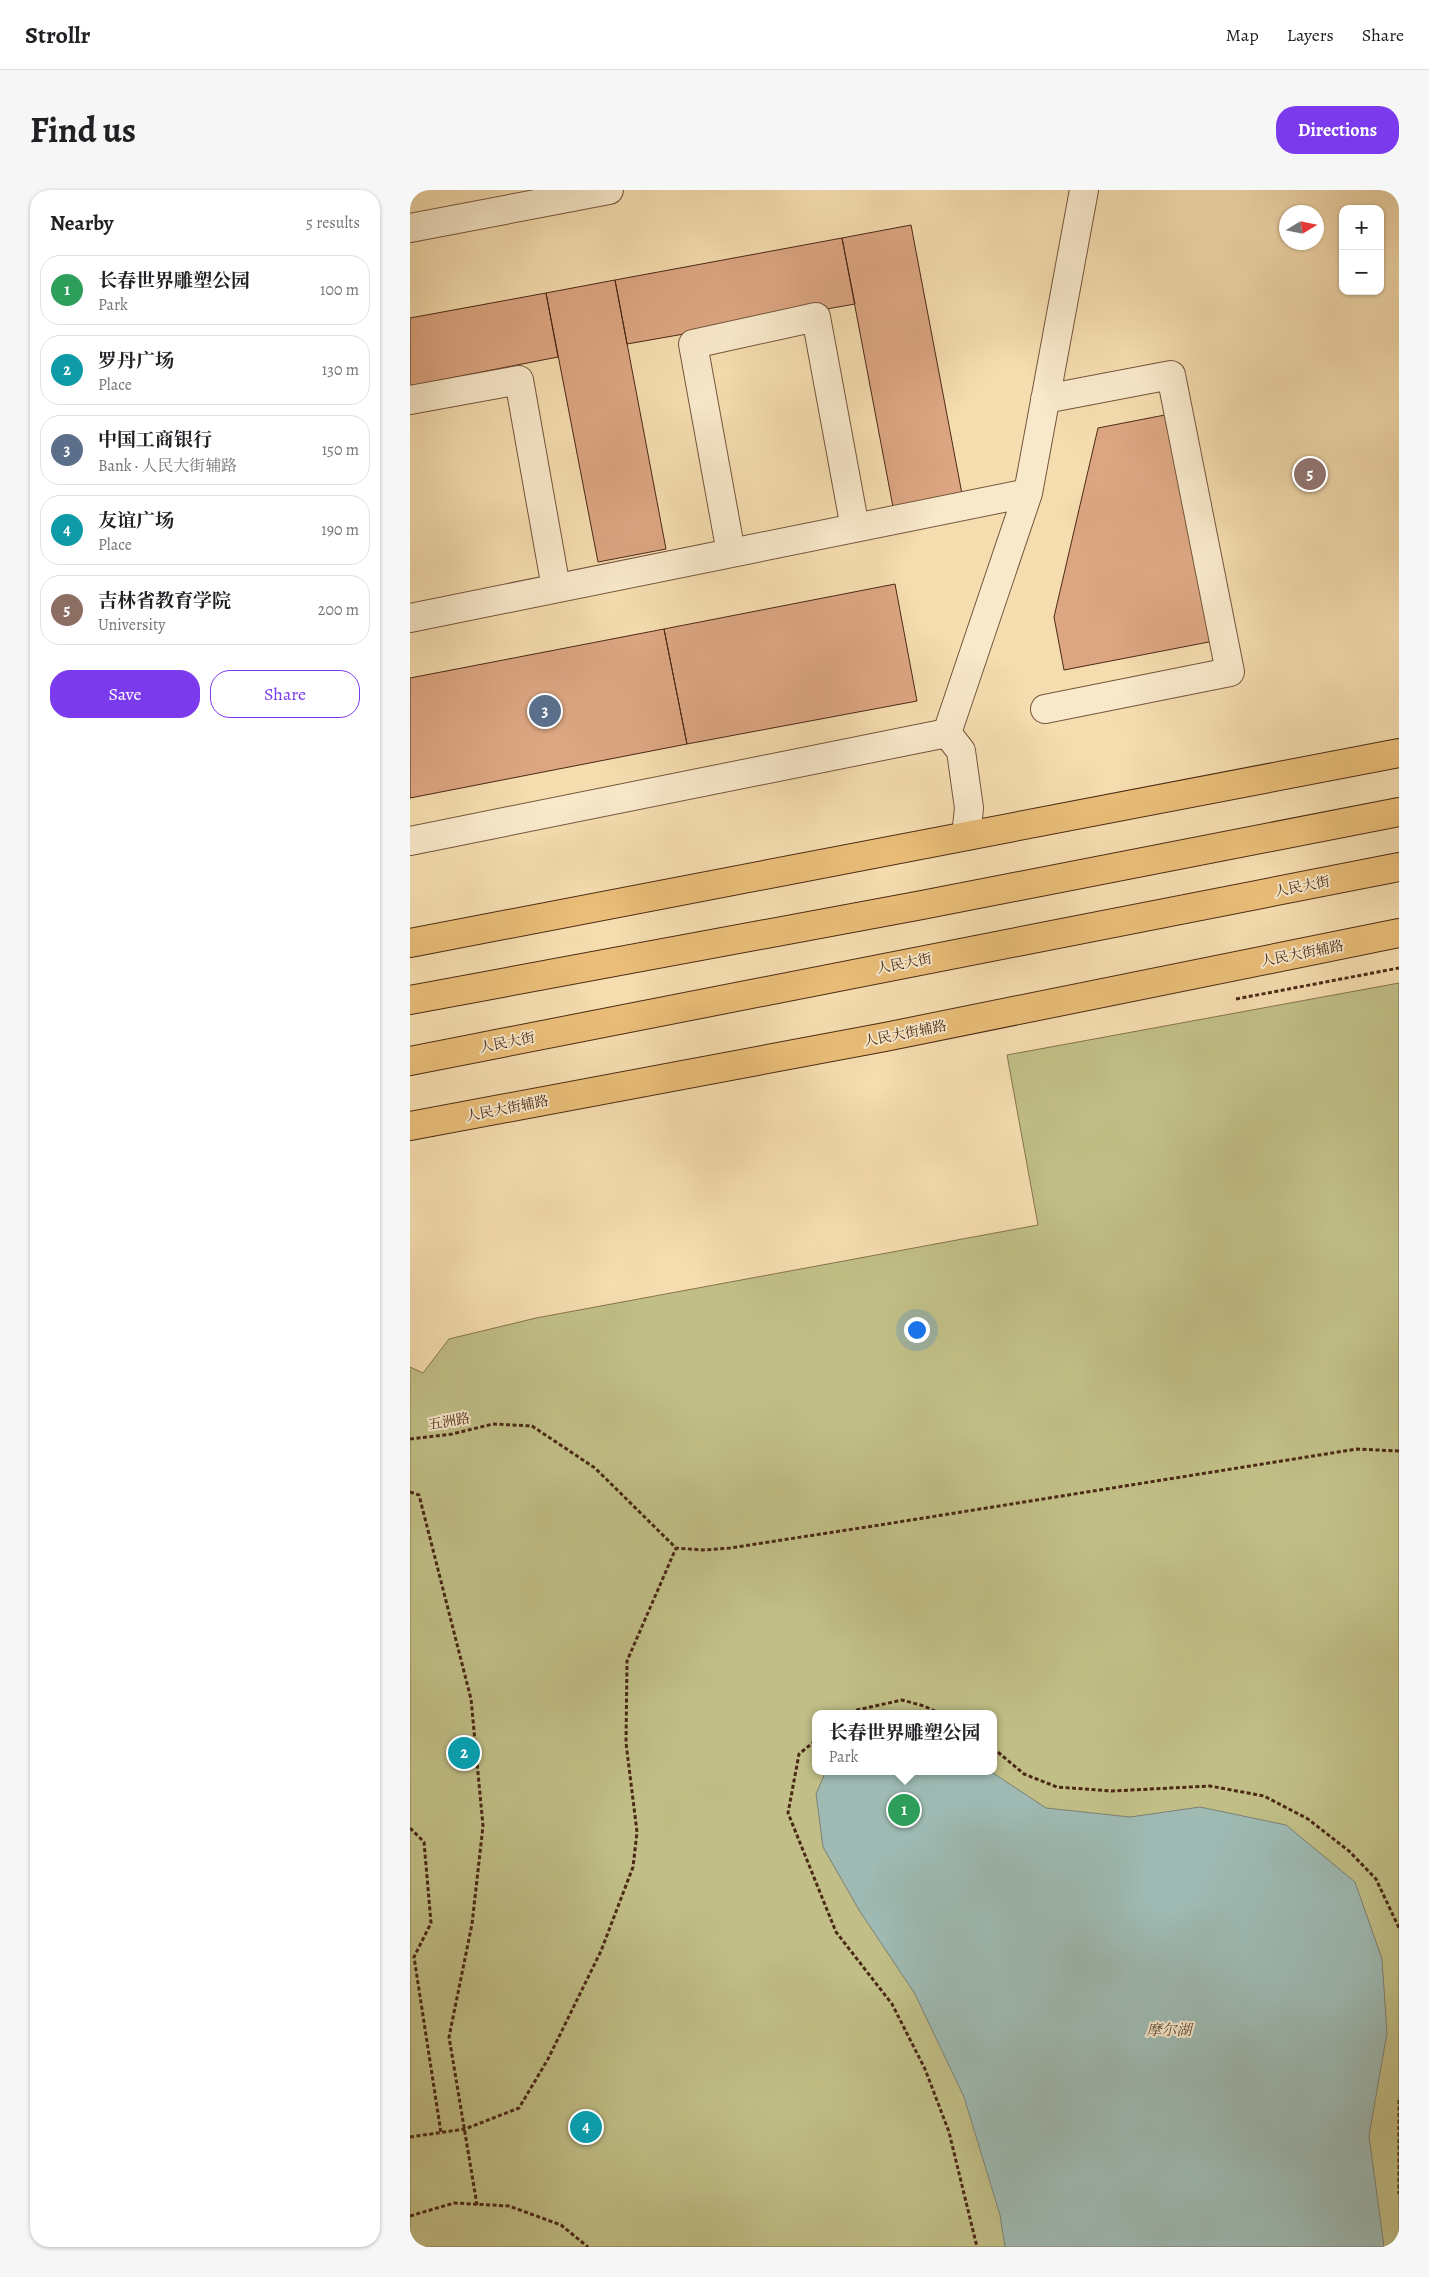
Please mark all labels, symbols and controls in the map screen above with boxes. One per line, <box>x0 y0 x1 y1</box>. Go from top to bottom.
text: Strollr <box>25 19 90 51</box>
text: Map <box>1226 23 1259 47</box>
text: Layers <box>1287 23 1334 47</box>
text: Share <box>1362 23 1404 47</box>
text: Find us <box>30 106 136 154</box>
button: Directions <box>1276 106 1399 154</box>
north arrow <box>1279 205 1324 250</box>
map controls <box>1339 205 1384 295</box>
button: + <box>1339 205 1384 250</box>
text: Nearby <box>50 209 113 237</box>
text: 5 results <box>306 212 360 234</box>
button: − <box>1339 250 1384 295</box>
text: 长春世界雕塑公园 <box>98 268 250 294</box>
text: 1 <box>64 279 70 301</box>
text: 100 m <box>320 279 359 301</box>
text: Park <box>98 294 128 316</box>
text: 罗丹广场 <box>98 348 174 374</box>
text: 2 <box>63 359 71 381</box>
text: 130 m <box>322 359 359 381</box>
text: Place <box>98 374 132 396</box>
text: 中国工商银行 <box>98 427 212 453</box>
text: 3 <box>64 439 70 461</box>
text: 150 m <box>322 439 359 461</box>
text: Bank · 人民大街辅路 <box>98 455 237 477</box>
pin: 5 <box>1294 455 1326 493</box>
text: 友谊广场 <box>98 508 174 534</box>
text: 4 <box>63 519 71 541</box>
text: 190 m <box>321 519 359 541</box>
text: Place <box>98 534 132 556</box>
text: 吉林省教育学院 <box>98 588 231 614</box>
text: 5 <box>64 599 70 621</box>
text: 200 m <box>318 599 359 621</box>
text: University <box>98 614 165 636</box>
button: Save <box>50 670 200 718</box>
button: Share <box>210 670 360 718</box>
pin: 3 <box>529 692 561 730</box>
street label: 人民大街 <box>1273 872 1331 901</box>
street label: 人民大街辅路 <box>1259 936 1345 971</box>
street label: 人民大街 <box>875 949 933 978</box>
street label: 人民大街辅路 <box>862 1016 948 1051</box>
street label: 人民大街 <box>478 1028 536 1057</box>
street label: 人民大街辅路 <box>464 1091 550 1126</box>
your location <box>904 1317 930 1343</box>
street label: 五洲路 <box>427 1408 471 1434</box>
popup <box>812 1710 997 1775</box>
text: 长春世界雕塑公园 <box>828 1720 981 1746</box>
pin: 2 <box>448 1734 480 1772</box>
text: Park <box>828 1746 859 1768</box>
pin: 1 <box>888 1791 920 1829</box>
water label: 摩尔湖 <box>1146 2020 1194 2040</box>
pin: 4 <box>570 2108 602 2146</box>

